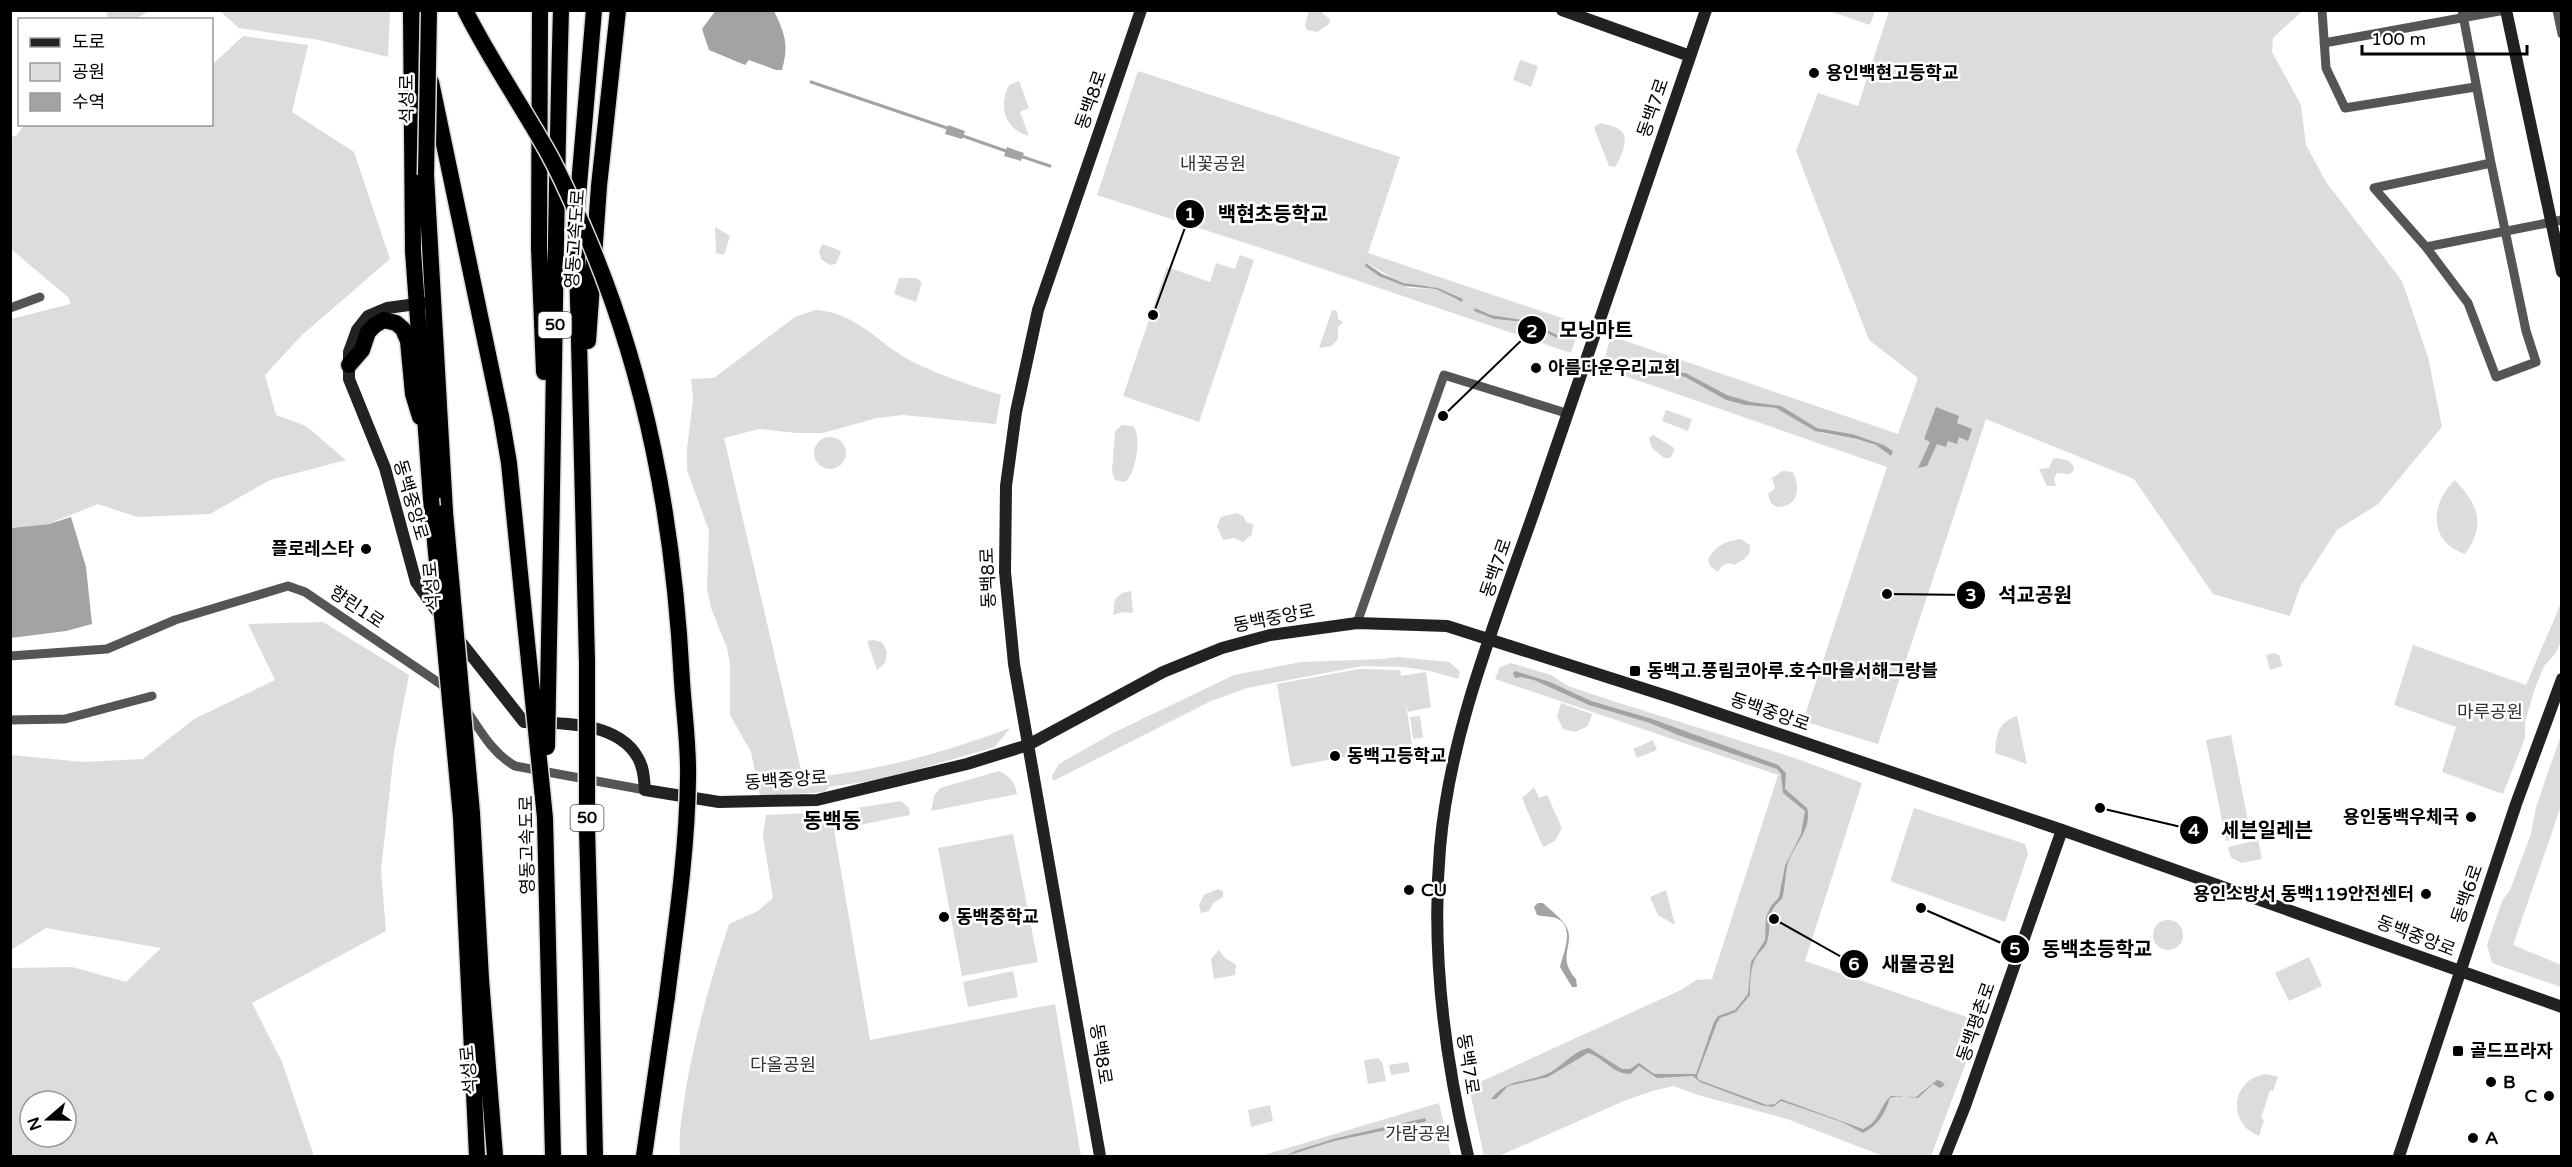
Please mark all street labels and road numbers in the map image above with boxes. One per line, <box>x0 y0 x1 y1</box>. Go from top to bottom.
street label: 동백8로 <box>1071 68 1111 132</box>
street label: 석성로 <box>396 74 418 124</box>
street label: 동백7로 <box>1633 76 1673 140</box>
street label: 영동고속도로 <box>561 189 589 289</box>
road number: 50 <box>538 312 572 338</box>
street label: 동백중앙로 <box>389 457 433 543</box>
street label: 동백7로 <box>1476 536 1516 600</box>
street label: 동백8로 <box>976 547 1000 609</box>
street label: 석성로 <box>419 560 445 612</box>
street label: 향린1로 <box>326 581 388 633</box>
street label: 동백중앙로 <box>1231 599 1317 637</box>
street label: 동백중앙로 <box>1727 688 1813 736</box>
street label: 동백중앙로 <box>744 766 828 794</box>
street label: 영동고속도로 <box>515 795 539 895</box>
road number: 50 <box>570 805 604 831</box>
street label: 동백6로 <box>2447 862 2487 926</box>
street label: 동백중앙로 <box>2373 911 2459 961</box>
street label: 동백평촌로 <box>1952 979 2000 1065</box>
street label: 동백8로 <box>1085 1022 1117 1086</box>
street label: 동백7로 <box>1452 1032 1484 1096</box>
street label: 석성로 <box>456 1044 482 1096</box>

